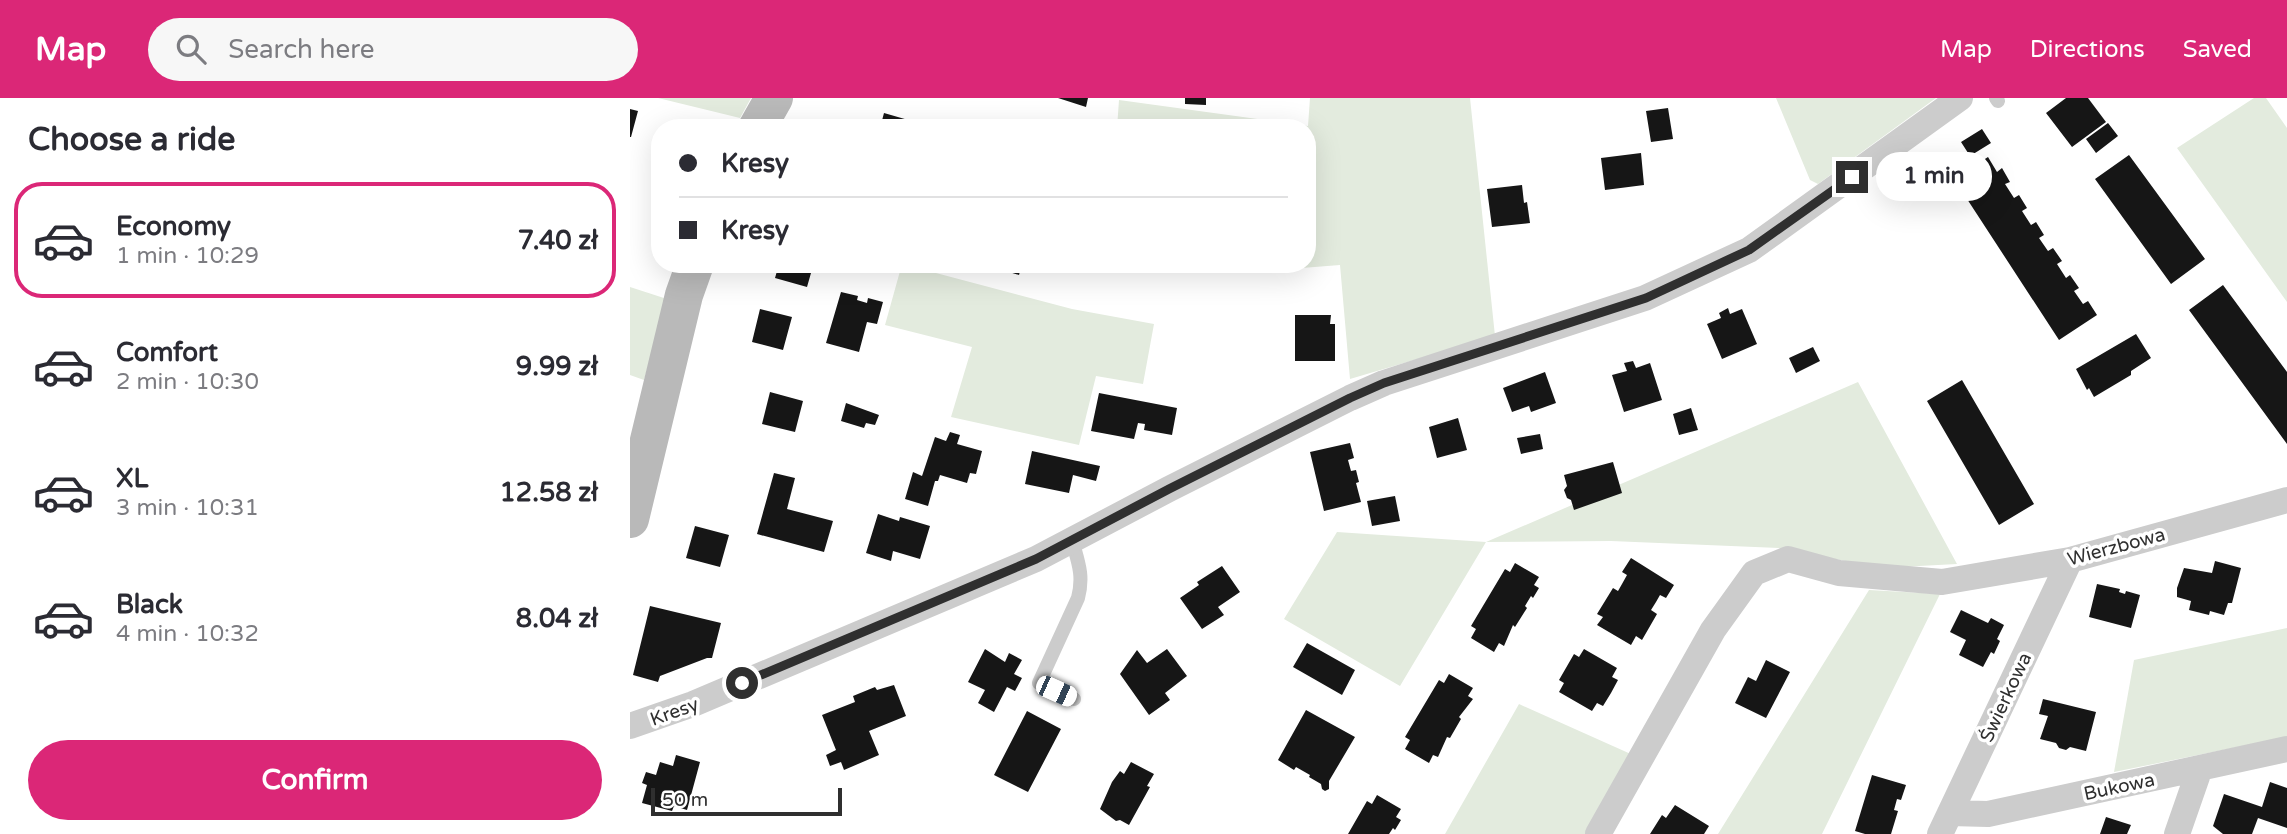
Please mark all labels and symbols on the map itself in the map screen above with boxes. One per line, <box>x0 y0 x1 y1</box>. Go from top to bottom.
callout: 1 min <box>1876 153 1992 202</box>
route end <box>1836 161 1868 193</box>
street label: Wierzbowa <box>2065 523 2168 571</box>
street label: Świerkowa <box>1975 649 2036 746</box>
route start <box>726 667 758 699</box>
car <box>1033 673 1080 709</box>
street label: Kresy <box>647 693 701 731</box>
street label: Bukowa <box>2082 769 2157 805</box>
scale bar <box>651 785 842 817</box>

